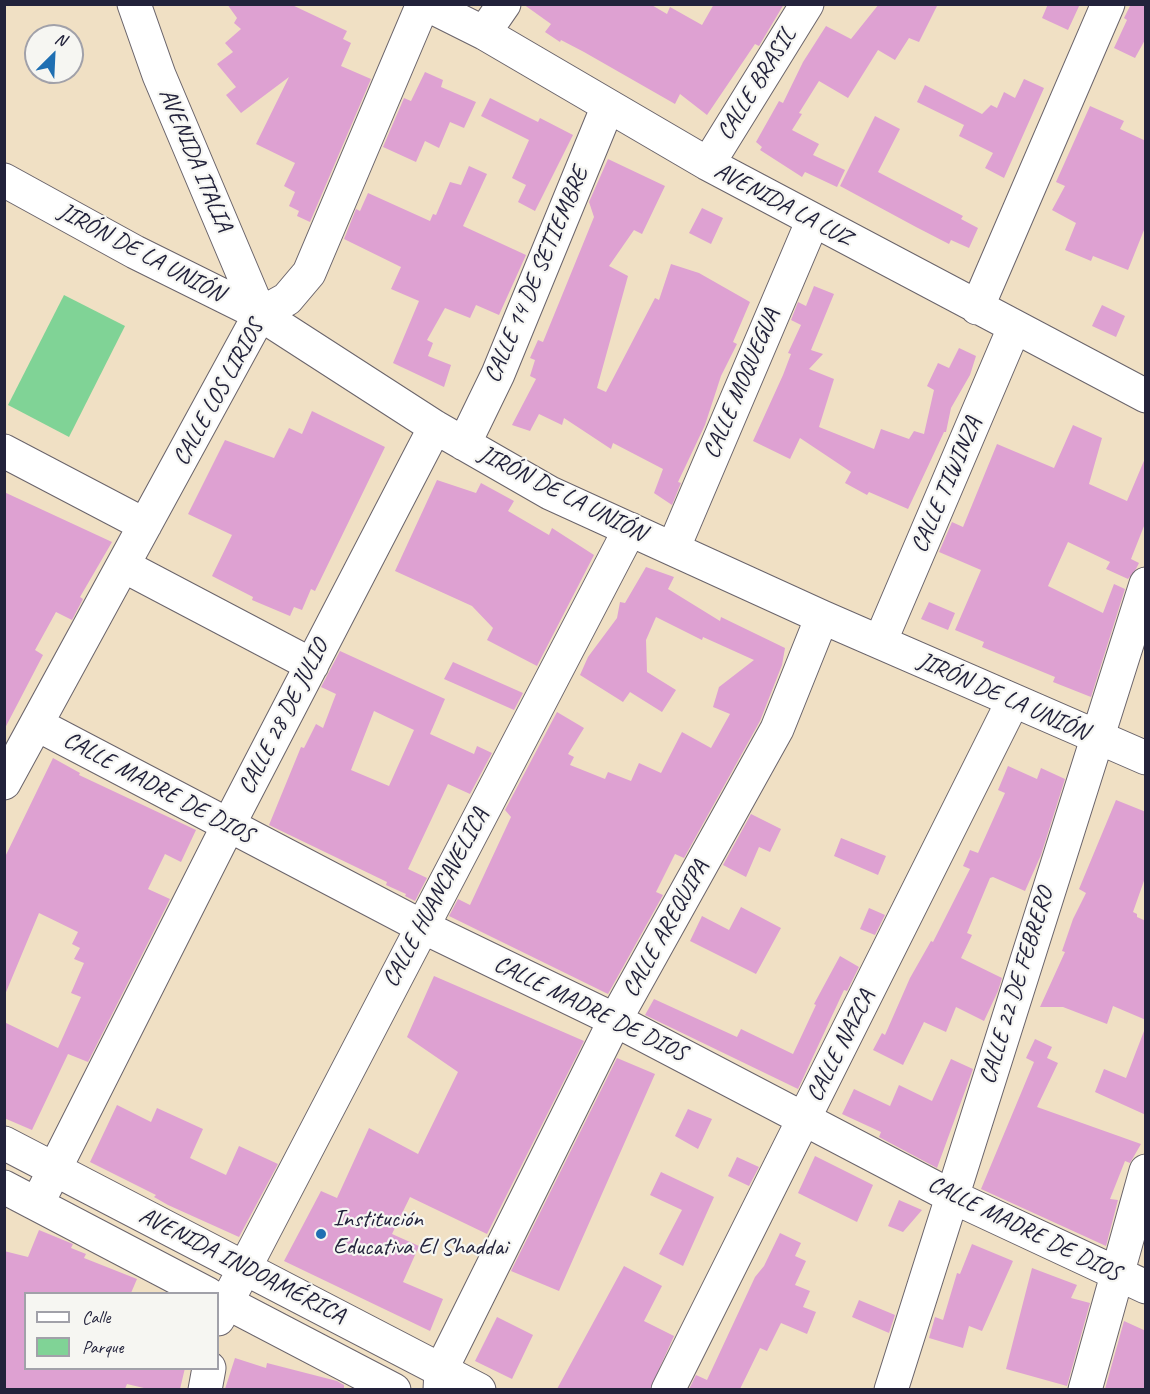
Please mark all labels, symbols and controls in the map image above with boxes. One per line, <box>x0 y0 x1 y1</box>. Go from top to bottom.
street label: CALLE BRASIL <box>711 23 803 145</box>
north arrow <box>24 24 84 84</box>
text: N <box>52 28 69 51</box>
street label: AVENIDA ITALIA <box>152 84 238 236</box>
street label: AVENIDA LA LUZ <box>709 157 857 253</box>
street label: CALLE 14 DE SETIEMBRE <box>479 163 595 387</box>
street label: JIRÓN DE LA UNIÓN <box>53 197 229 309</box>
street label: CALLE MOQUEGUA <box>698 305 786 463</box>
street label: CALLE LOS LIRIOS <box>167 315 271 471</box>
street label: CALLE TIWINZA <box>906 413 988 557</box>
street label: JIRÓN DE LA UNIÓN <box>474 440 650 548</box>
street label: CALLE 28 DE JULIO <box>233 635 335 799</box>
street label: JIRÓN DE LA UNIÓN <box>914 647 1092 747</box>
street label: CALLE MADRE DE DIOS <box>58 726 258 850</box>
street label: CALLE HUANCAVELICA <box>377 804 495 992</box>
street label: CALLE AREQUIPA <box>617 856 715 1002</box>
street label: CALLE 22 DE FEBRERO <box>973 884 1061 1088</box>
street label: CALLE MADRE DE DIOS <box>489 950 691 1068</box>
street label: CALLE NAZCA <box>801 985 881 1107</box>
street label: CALLE MADRE DE DIOS <box>923 1170 1125 1288</box>
street label: AVENIDA INDOAMÉRICA <box>134 1202 350 1330</box>
place label: Institución Educativa El Shaddai <box>333 1206 508 1262</box>
marker: Institución Educativa El Shaddai <box>314 1227 328 1241</box>
legend <box>24 1292 219 1370</box>
text: Calle <box>82 1306 110 1328</box>
text: Parque <box>82 1336 123 1358</box>

